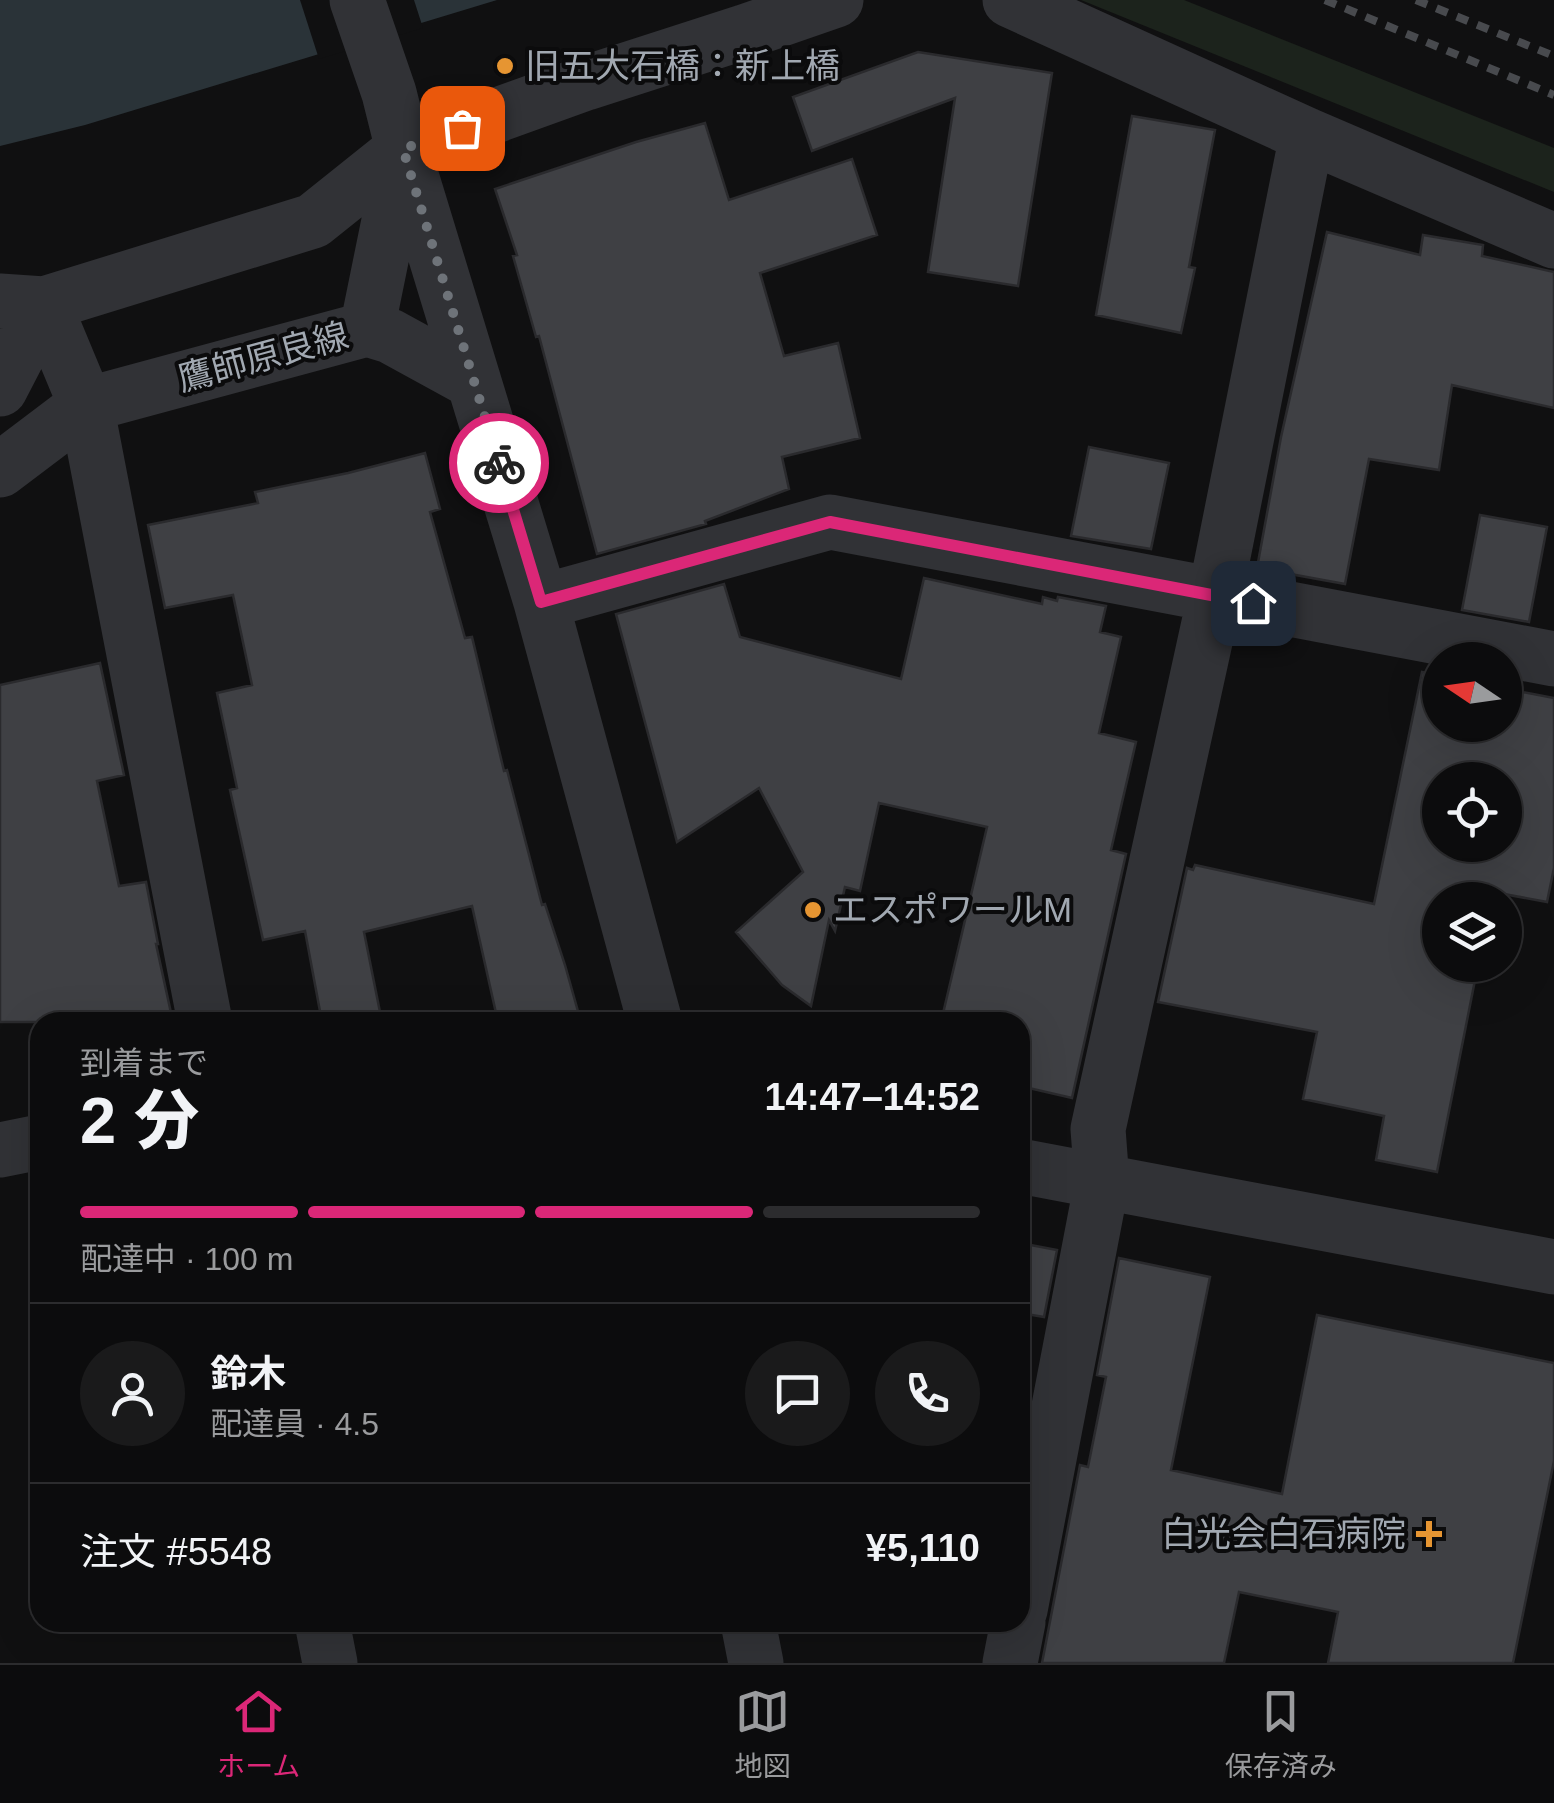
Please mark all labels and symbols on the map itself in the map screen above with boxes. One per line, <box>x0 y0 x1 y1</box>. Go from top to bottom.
place label: 旧五大石橋：新上橋 <box>525 46 840 85</box>
marker: 旧五大石橋：新上橋 <box>494 55 516 77</box>
pin <box>420 86 505 171</box>
street label: 鷹師原良線 <box>173 315 352 398</box>
courier <box>449 413 549 513</box>
pin <box>1211 561 1296 646</box>
north arrow <box>1422 642 1522 742</box>
place label: エスポワールM <box>833 890 1072 929</box>
marker: エスポワールM <box>802 899 824 921</box>
place label: 白光会白石病院 <box>1161 1514 1406 1553</box>
marker: 白光会白石病院 <box>1416 1521 1442 1547</box>

